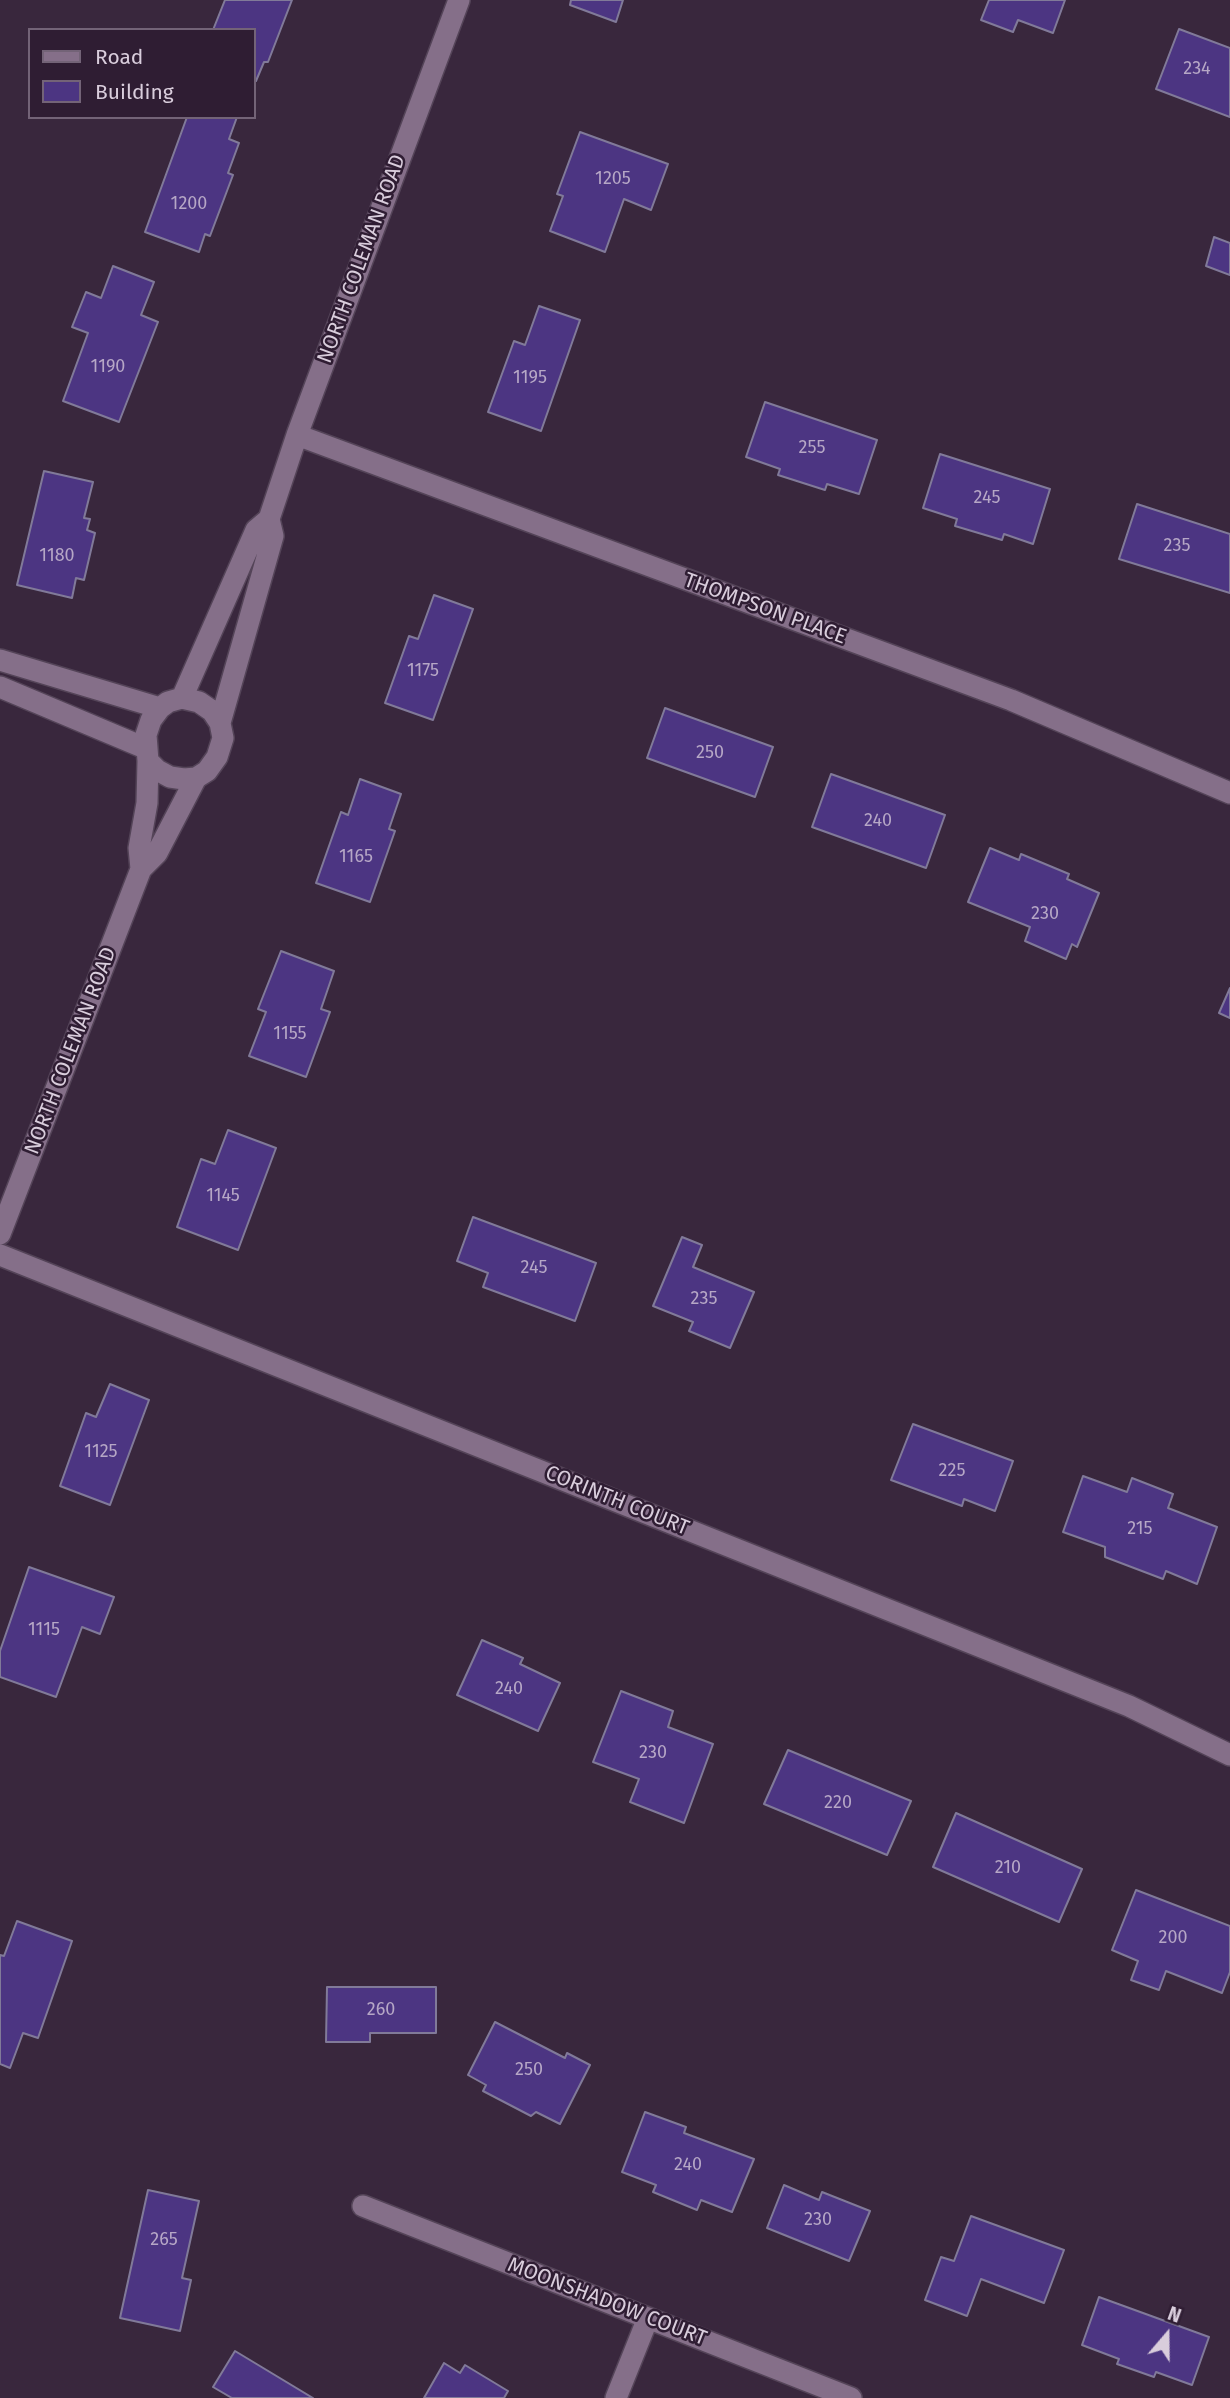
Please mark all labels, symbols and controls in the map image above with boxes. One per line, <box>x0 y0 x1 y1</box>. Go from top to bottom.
legend <box>28 28 256 119</box>
text: Road <box>95 44 143 70</box>
house number: 234 <box>1183 58 1211 80</box>
text: Building <box>95 79 174 105</box>
street label: NORTH COLEMAN ROAD <box>313 151 411 367</box>
house number: 1205 <box>595 168 631 190</box>
house number: 1200 <box>171 193 207 215</box>
house number: 1190 <box>91 356 125 378</box>
house number: 1195 <box>513 367 547 389</box>
house number: 255 <box>799 437 825 459</box>
house number: 245 <box>974 487 1000 509</box>
house number: 235 <box>1164 535 1190 557</box>
house number: 1180 <box>39 545 75 567</box>
street label: THOMPSON PLACE <box>680 568 850 650</box>
house number: 1175 <box>407 660 439 682</box>
house number: 250 <box>696 742 724 764</box>
house number: 240 <box>864 810 892 832</box>
house number: 1165 <box>339 846 373 868</box>
house number: 230 <box>1031 903 1059 925</box>
street label: NORTH COLEMAN ROAD <box>20 944 122 1158</box>
house number: 1155 <box>273 1023 307 1045</box>
house number: 1145 <box>206 1185 240 1207</box>
house number: 245 <box>521 1257 547 1279</box>
house number: 235 <box>691 1288 717 1310</box>
house number: 1125 <box>84 1441 118 1463</box>
house number: 225 <box>939 1460 965 1482</box>
street label: CORINTH COURT <box>541 1461 693 1541</box>
house number: 215 <box>1127 1518 1153 1540</box>
house number: 1115 <box>28 1619 60 1641</box>
house number: 240 <box>495 1678 523 1700</box>
house number: 230 <box>639 1742 667 1764</box>
house number: 220 <box>824 1792 852 1814</box>
house number: 210 <box>995 1857 1021 1879</box>
house number: 200 <box>1159 1927 1187 1949</box>
house number: 260 <box>367 1999 395 2021</box>
house number: 250 <box>515 2059 543 2081</box>
house number: 240 <box>674 2154 702 2176</box>
house number: 230 <box>804 2209 832 2231</box>
house number: 265 <box>150 2229 178 2251</box>
street label: MOONSHADOW COURT <box>504 2252 710 2352</box>
north arrow <box>1132 2300 1202 2370</box>
text: N <box>1164 2302 1184 2328</box>

